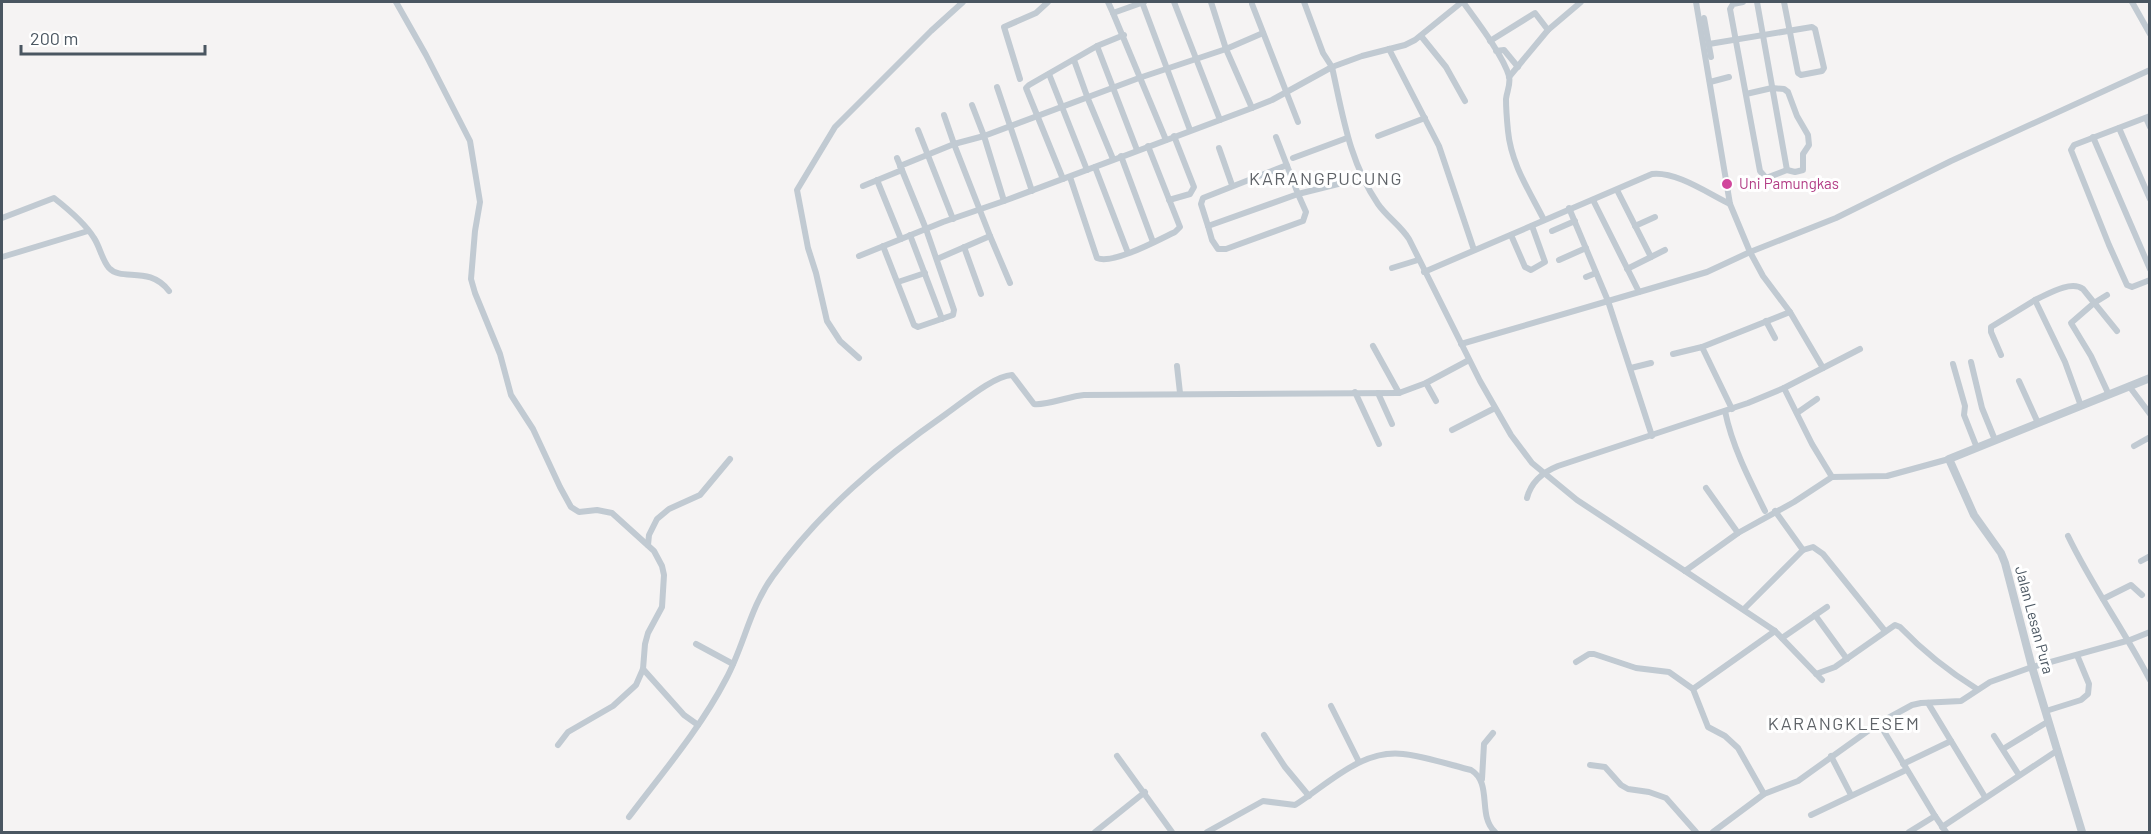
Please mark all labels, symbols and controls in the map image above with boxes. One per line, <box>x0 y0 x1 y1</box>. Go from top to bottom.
scale bar <box>21 18 206 56</box>
text: 200 m <box>30 27 78 49</box>
district label: KARANGPUCUNG <box>1249 167 1403 189</box>
place label: Uni Pamungkas <box>1739 174 1839 192</box>
marker: Uni Pamungkas <box>1720 177 1734 191</box>
street label: Jalan Lesan Pura <box>2012 564 2058 676</box>
district label: KARANGKLESEM <box>1768 712 1920 734</box>

